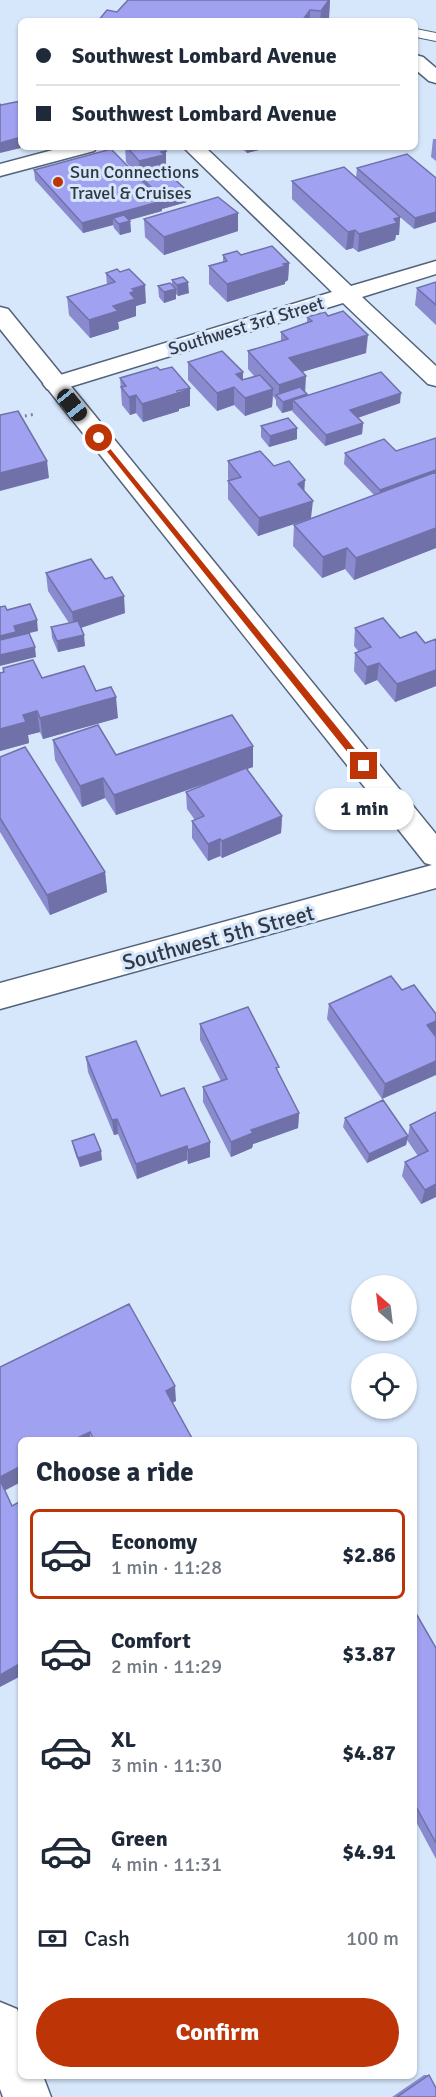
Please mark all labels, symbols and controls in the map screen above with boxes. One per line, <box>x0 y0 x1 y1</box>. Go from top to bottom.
text: Southwest Lombard Avenue <box>72 42 337 69</box>
text: Southwest Lombard Avenue <box>72 100 337 127</box>
place label: Sun Connections Travel & Cruises <box>70 161 199 204</box>
marker: Sun Connections Travel & Cruises <box>51 175 65 189</box>
street label: Southwest 3rd Street <box>166 292 326 360</box>
car <box>54 385 90 425</box>
route start <box>85 424 112 451</box>
route end <box>350 752 377 779</box>
callout: 1 min <box>314 787 413 829</box>
text: 1 min <box>340 796 389 821</box>
street label: Southwest 5th Street <box>119 899 317 976</box>
north arrow <box>351 1275 417 1341</box>
map controls <box>351 1275 417 1419</box>
button: locate <box>351 1353 417 1419</box>
text: Choose a ride <box>36 1456 194 1489</box>
icon: car <box>39 1527 93 1581</box>
text: Economy <box>111 1528 197 1555</box>
text: $2.86 <box>342 1541 396 1568</box>
text: 1 min · 11:28 <box>111 1555 222 1580</box>
icon: car <box>39 1626 93 1680</box>
text: Comfort <box>111 1627 191 1654</box>
text: $3.87 <box>342 1640 396 1667</box>
text: 2 min · 11:29 <box>111 1654 222 1679</box>
icon: car <box>39 1725 93 1779</box>
text: XL <box>111 1726 136 1753</box>
text: $4.87 <box>342 1739 396 1766</box>
text: 3 min · 11:30 <box>111 1753 222 1778</box>
icon: car <box>39 1824 93 1878</box>
text: Green <box>111 1825 168 1852</box>
text: $4.91 <box>342 1838 396 1865</box>
text: 4 min · 11:31 <box>111 1852 222 1877</box>
icon: cash <box>36 1922 69 1955</box>
text: Cash <box>84 1925 130 1952</box>
text: 100 m <box>346 1926 399 1951</box>
button: Confirm <box>36 1998 399 2067</box>

